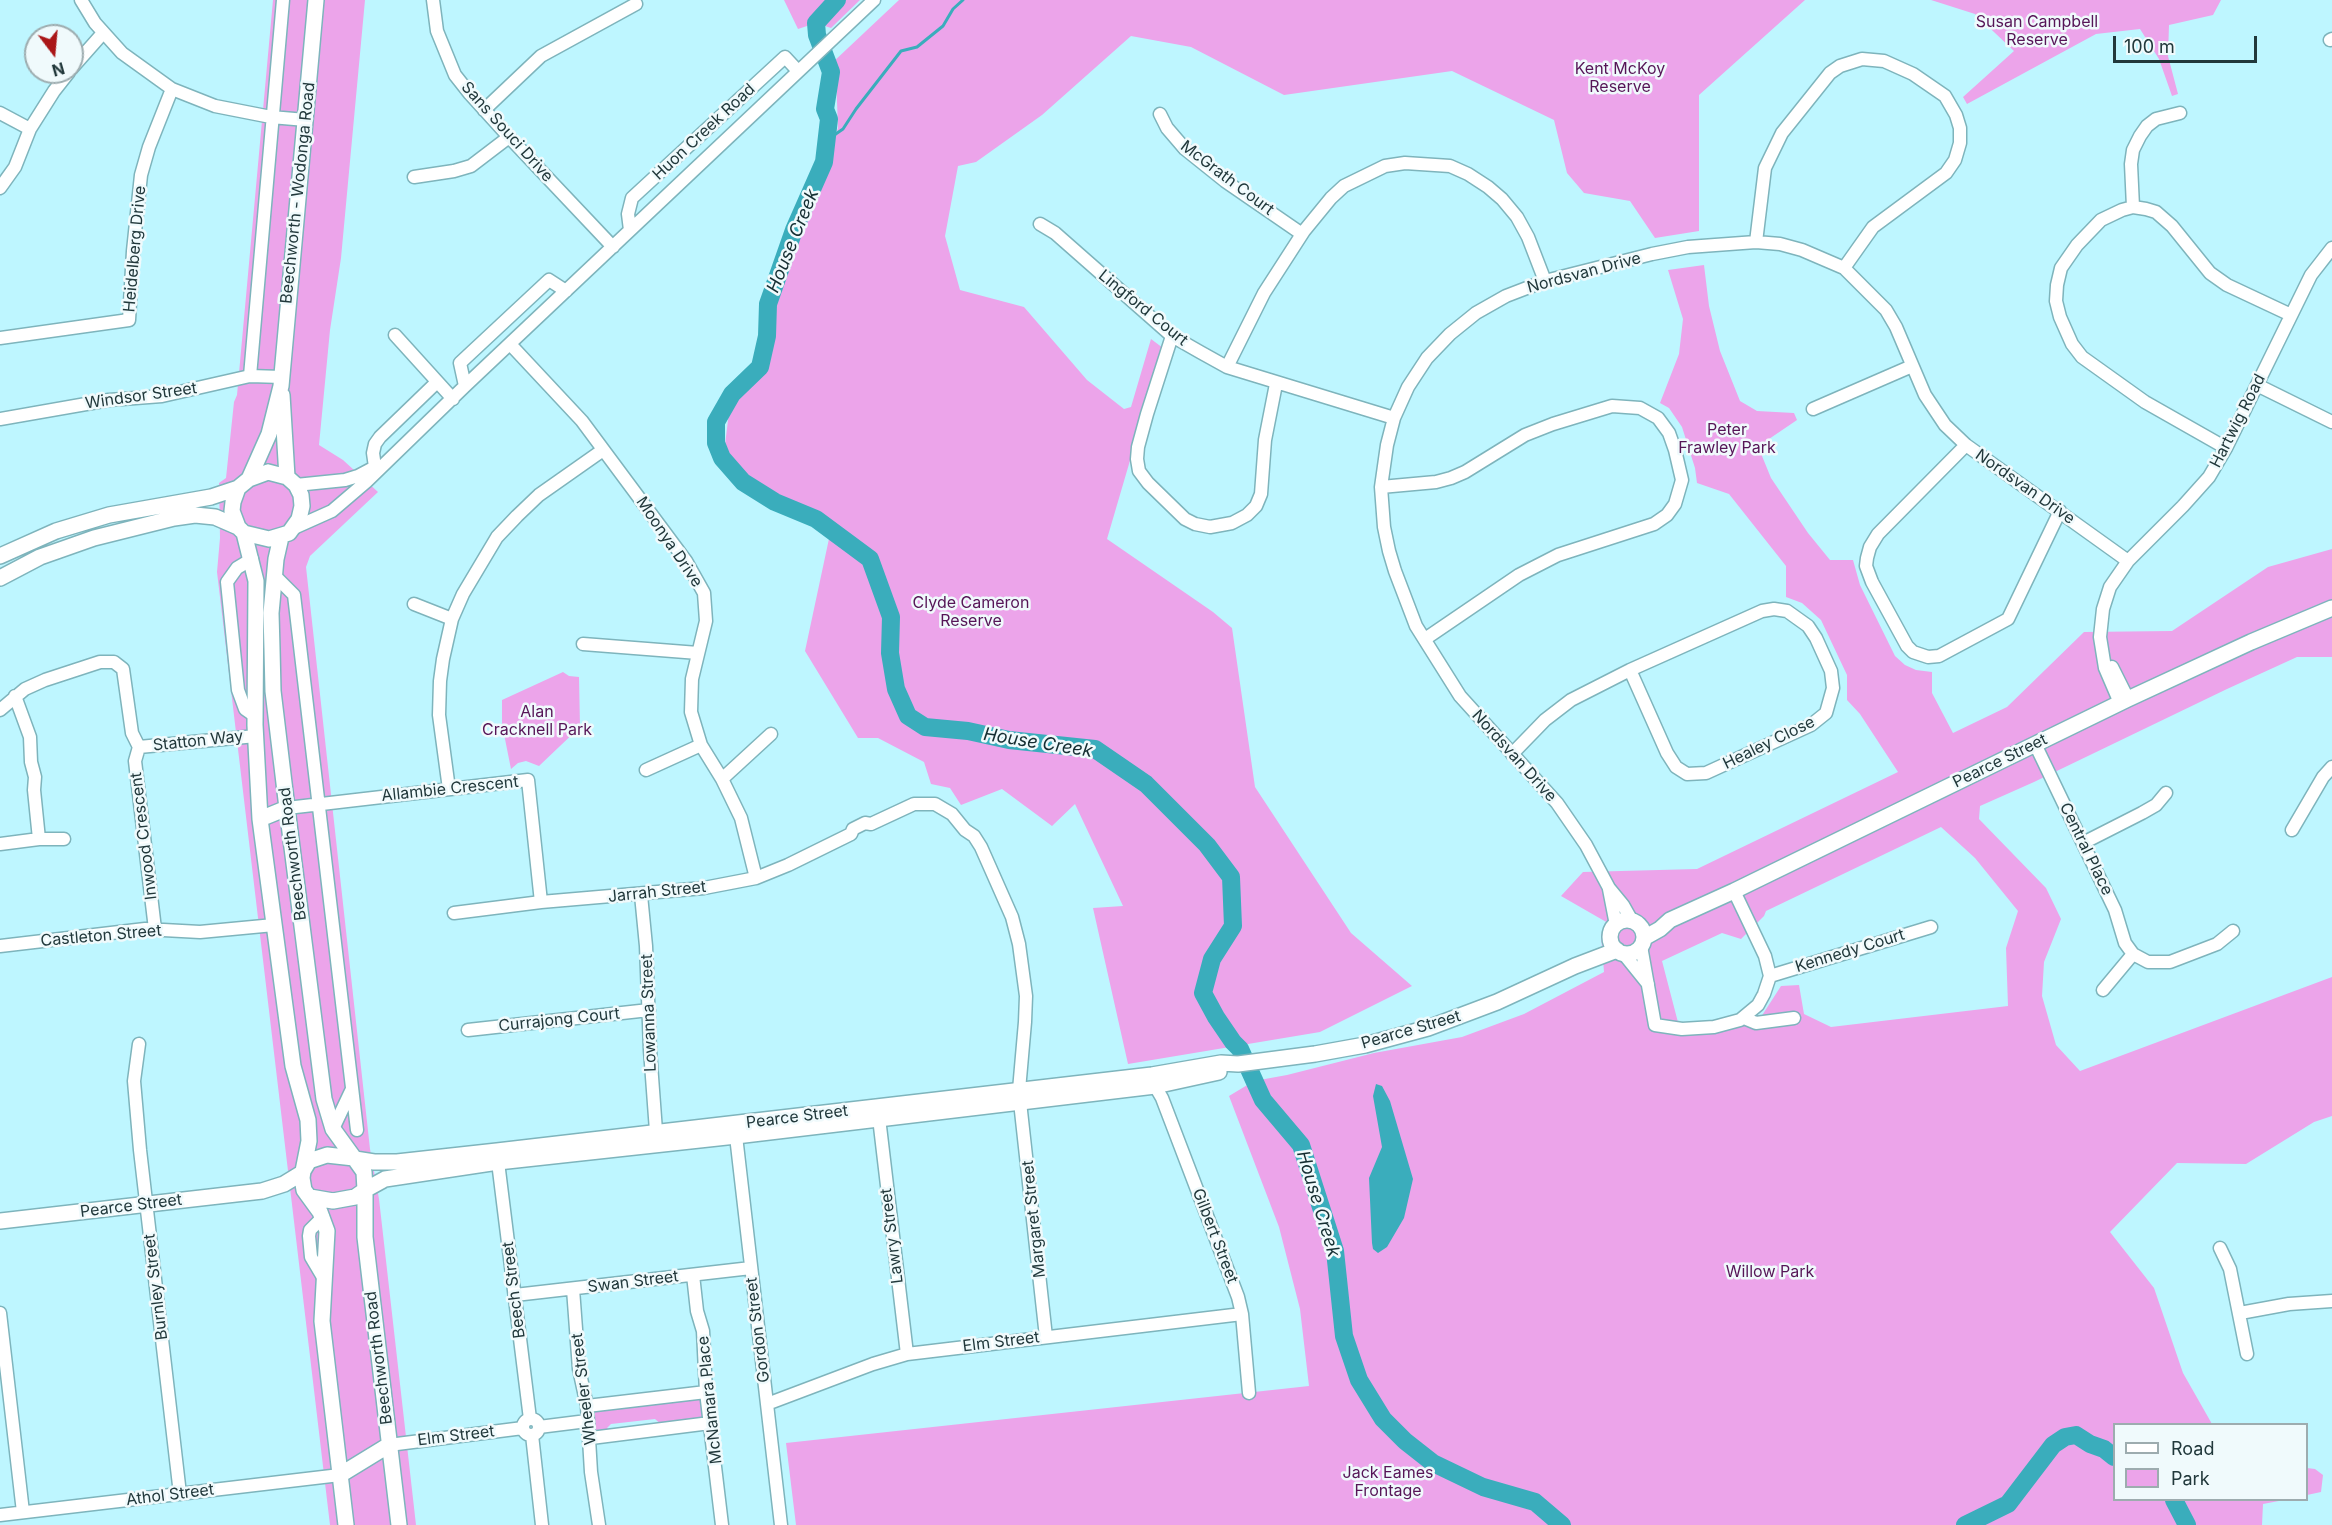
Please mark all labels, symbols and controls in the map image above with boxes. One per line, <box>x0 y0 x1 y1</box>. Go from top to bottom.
park label: Susan Campbell Reserve <box>1976 12 2098 50</box>
north arrow <box>24 24 84 84</box>
scale bar <box>2116 24 2260 62</box>
text: 100 m <box>2124 36 2175 57</box>
text: N <box>50 58 67 81</box>
park label: Kent McKoy Reserve <box>1575 59 1665 97</box>
street label: Sans Souci Drive <box>457 78 557 186</box>
street label: Huon Creek Road <box>649 80 759 184</box>
street label: Beechworth - Wodonga Road <box>277 81 319 305</box>
street label: McGrath Court <box>1177 137 1277 219</box>
street label: Heidelberg Drive <box>120 185 150 313</box>
water label: House Creek <box>762 186 824 296</box>
street label: Nordsvan Drive <box>1525 249 1643 297</box>
street label: Lingford Court <box>1094 266 1192 350</box>
street label: Hartwig Road <box>2206 371 2270 471</box>
street label: Windsor Street <box>84 379 198 413</box>
park label: Peter Frawley Park <box>1678 420 1776 458</box>
street label: Nordsvan Drive <box>1971 446 2079 528</box>
street label: Moonya Drive <box>632 493 706 591</box>
park label: Clyde Cameron Reserve <box>913 593 1029 631</box>
park label: Alan Cracknell Park <box>482 702 592 740</box>
street label: Nordsvan Drive <box>1468 706 1560 806</box>
street label: Healey Close <box>1720 713 1818 773</box>
water label: House Creek <box>982 724 1094 762</box>
street label: Statton Way <box>152 727 244 755</box>
street label: Pearce Street <box>1950 730 2050 792</box>
street label: Inwood Crescent <box>127 771 161 901</box>
street label: Allambie Crescent <box>381 772 519 806</box>
street label: Beechworth Road <box>275 786 311 922</box>
street label: Central Place <box>2055 800 2117 898</box>
street label: Jarrah Street <box>607 877 707 907</box>
street label: Castleton Street <box>40 921 162 951</box>
street label: Kennedy Court <box>1793 925 1907 977</box>
street label: Lowanna Street <box>637 954 661 1072</box>
street label: Currajong Court <box>497 1004 621 1036</box>
street label: Pearce Street <box>1359 1007 1463 1053</box>
street label: Pearce Street <box>745 1101 849 1133</box>
water label: House Creek <box>1292 1148 1344 1260</box>
street label: Margaret Street <box>1018 1159 1050 1279</box>
street label: Gilbert Street <box>1188 1186 1242 1286</box>
street label: Lawry Street <box>877 1187 907 1285</box>
street label: Pearce Street <box>79 1190 183 1222</box>
street label: Burnley Street <box>140 1233 172 1341</box>
street label: Beech Street <box>499 1241 529 1339</box>
park label: Willow Park <box>1726 1262 1814 1282</box>
street label: Swan Street <box>586 1267 680 1297</box>
street label: Gordon Street <box>742 1276 774 1384</box>
street label: Beechworth Road <box>361 1290 397 1426</box>
street label: Elm Street <box>962 1328 1040 1356</box>
street label: Wheeler Street <box>568 1332 600 1446</box>
street label: McNamara Place <box>694 1335 726 1465</box>
street label: Elm Street <box>417 1422 495 1450</box>
legend <box>2113 1423 2308 1501</box>
text: Road <box>2171 1438 2214 1459</box>
park label: Jack Eames Frontage <box>1343 1463 1433 1501</box>
text: Park <box>2171 1468 2210 1489</box>
street label: Athol Street <box>125 1480 215 1510</box>

